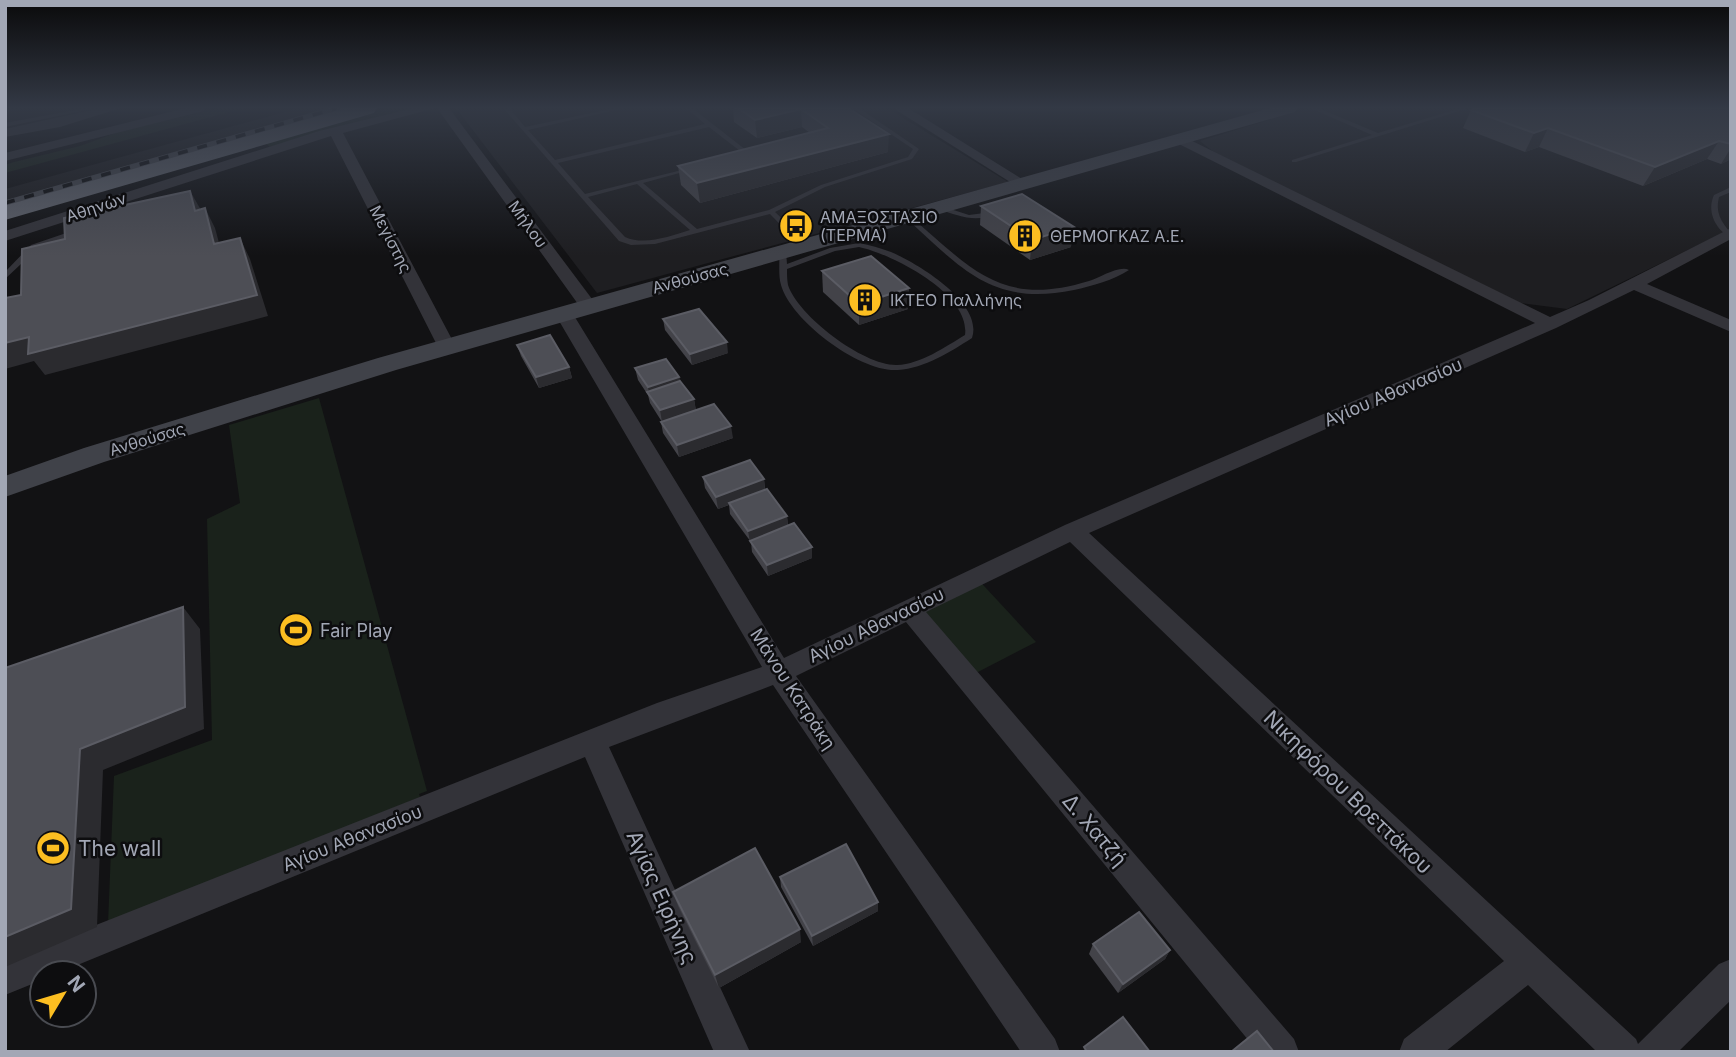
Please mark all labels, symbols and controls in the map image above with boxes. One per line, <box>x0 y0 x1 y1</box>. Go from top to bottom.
street label: Αθηνών <box>63 188 129 226</box>
street label: Μήλου <box>504 197 552 251</box>
street label: Μεγίστης <box>366 202 416 276</box>
bus stop icon: ΑΜΑΞΟΣΤΑΣΙΟ (ΤΕΡΜΑ) <box>777 207 815 245</box>
place label: ΑΜΑΞΟΣΤΑΣΙΟ (ΤΕΡΜΑ) <box>820 207 938 245</box>
building icon: ΘΕΡΜΟΓΚΑΖ Α.Ε. <box>1006 217 1044 255</box>
place label: ΘΕΡΜΟΓΚΑΖ Α.Ε. <box>1050 226 1184 246</box>
street label: Ανθούσας <box>650 258 730 298</box>
building icon: ΙΚΤΕΟ Παλλήνης <box>846 281 884 319</box>
place label: ΙΚΤΕΟ Παλλήνης <box>890 290 1022 310</box>
street label: Αγίου Αθανασίου <box>1321 353 1465 431</box>
street label: Ανθούσας <box>107 418 187 460</box>
street label: Αγίου Αθανασίου <box>805 583 947 667</box>
sports icon: Fair Play <box>277 611 315 649</box>
place label: Fair Play <box>320 620 392 641</box>
street label: Μάνου Κατράκη <box>746 625 840 753</box>
street label: Νικηφόρου Βρεττάκου <box>1259 705 1437 879</box>
street label: Δ. Χατζή <box>1058 789 1132 871</box>
street label: Αγίου Αθανασίου <box>279 800 425 876</box>
street label: Αγίας Ειρήνης <box>621 827 703 967</box>
sports icon: The wall <box>34 829 72 867</box>
place label: The wall <box>78 836 161 861</box>
north arrow <box>28 959 98 1029</box>
text: N <box>62 971 90 997</box>

